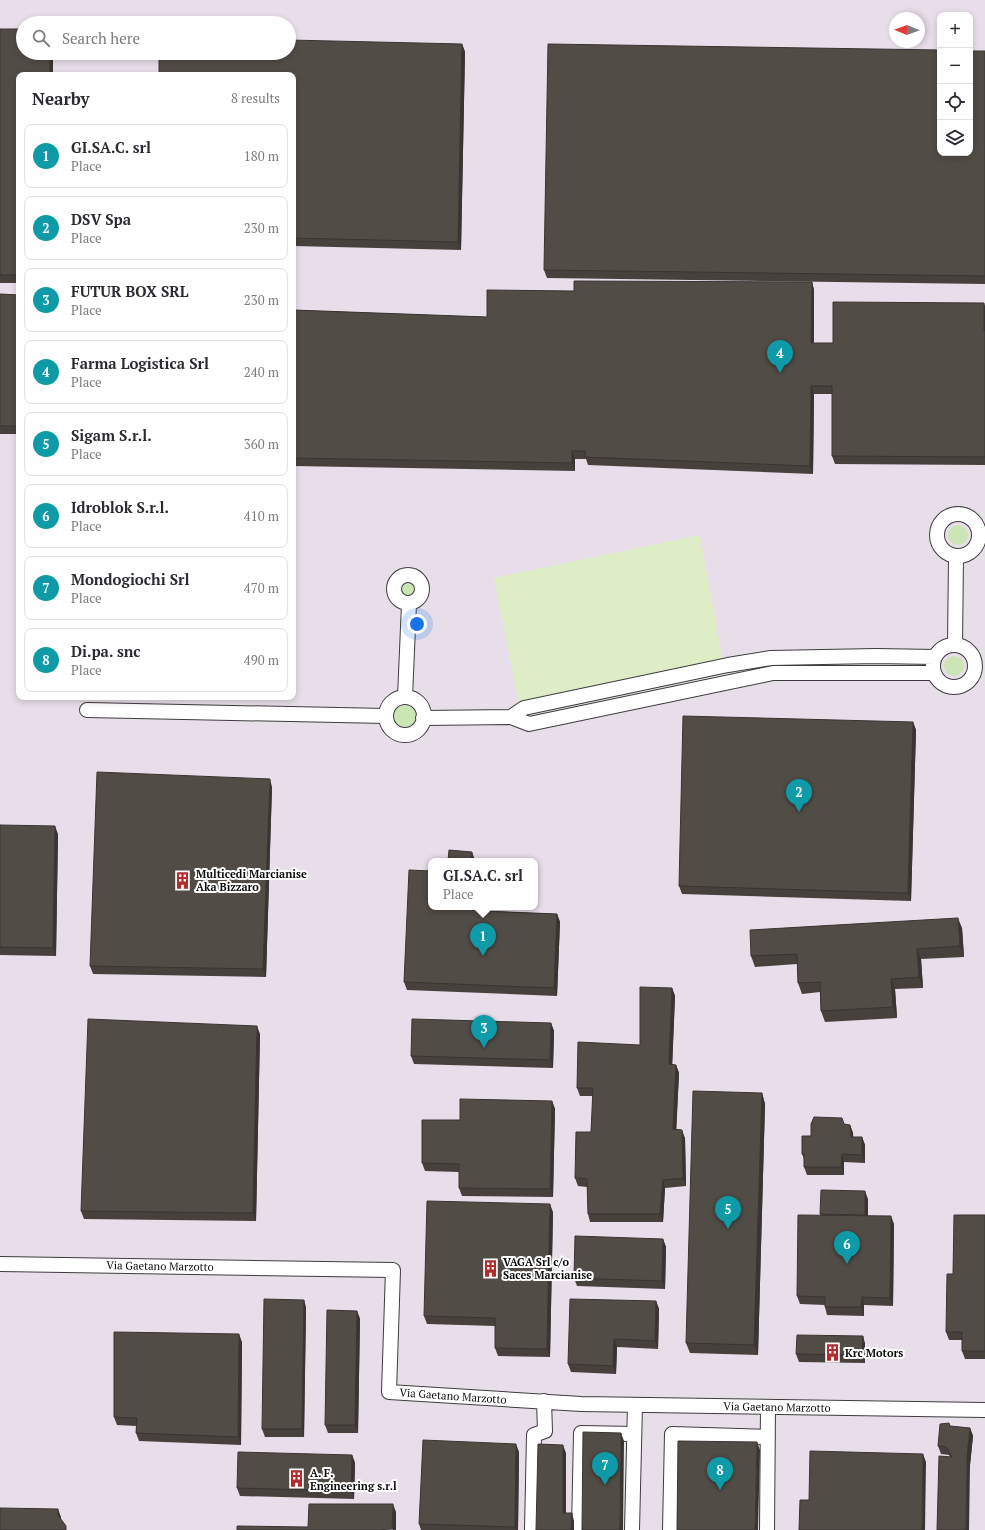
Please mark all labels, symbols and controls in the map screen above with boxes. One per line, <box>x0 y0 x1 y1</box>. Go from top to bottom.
north arrow <box>889 12 925 48</box>
map controls <box>937 12 973 156</box>
button: + <box>937 12 973 48</box>
search box <box>16 16 296 60</box>
icon: search <box>30 27 52 49</box>
text: Search here <box>62 28 140 48</box>
button: − <box>937 48 973 84</box>
button: locate <box>937 84 973 120</box>
text: Nearby <box>32 87 90 110</box>
text: 8 results <box>231 89 280 107</box>
button: layers <box>937 120 973 156</box>
text: GI.SA.C. srl <box>71 137 151 157</box>
text: 1 <box>42 147 50 165</box>
text: 180 m <box>244 147 279 165</box>
text: Place <box>71 157 102 175</box>
text: DSV Spa <box>71 209 131 229</box>
text: 2 <box>42 219 50 237</box>
text: 230 m <box>244 219 279 237</box>
text: Place <box>71 229 102 247</box>
text: FUTUR BOX SRL <box>71 281 189 301</box>
text: 3 <box>42 291 50 309</box>
text: 230 m <box>244 291 279 309</box>
text: Place <box>71 301 102 319</box>
pin: 4 <box>767 340 793 373</box>
text: Farma Logistica Srl <box>71 353 209 373</box>
text: 4 <box>42 363 50 381</box>
text: 240 m <box>244 363 279 381</box>
text: Place <box>71 373 102 391</box>
text: Sigam S.r.l. <box>71 425 152 445</box>
text: 5 <box>42 435 50 453</box>
text: 360 m <box>244 435 279 453</box>
text: Place <box>71 445 102 463</box>
text: Idroblok S.r.l. <box>71 497 169 517</box>
text: 6 <box>42 507 50 525</box>
text: 410 m <box>244 507 279 525</box>
text: Place <box>71 517 102 535</box>
text: Mondogiochi Srl <box>71 569 189 589</box>
text: 7 <box>42 579 50 597</box>
text: 470 m <box>244 579 279 597</box>
text: Place <box>71 589 102 607</box>
your location <box>407 614 427 634</box>
text: Di.pa. snc <box>71 641 141 661</box>
text: 8 <box>42 651 50 669</box>
text: 490 m <box>244 651 279 669</box>
text: Place <box>71 661 102 679</box>
pin: 2 <box>786 779 812 812</box>
popup <box>428 858 538 910</box>
text: GI.SA.C. srl <box>443 865 523 885</box>
place label: Multicedi Marcianise Aka Bizzaro <box>196 867 307 894</box>
building icon: Multicedi Marcianise Aka Bizzaro <box>173 870 193 890</box>
text: Place <box>443 885 474 903</box>
pin: 1 <box>470 923 496 956</box>
pin: 3 <box>471 1015 497 1048</box>
pin: 5 <box>715 1196 741 1229</box>
pin: 6 <box>834 1231 860 1264</box>
place label: VAGA Srl c/o Saces Marcianise <box>503 1255 592 1282</box>
street label: Via Gaetano Marzotto <box>106 1258 214 1274</box>
building icon: VAGA Srl c/o Saces Marcianise <box>480 1258 500 1278</box>
building icon: Krc Motors <box>822 1343 842 1363</box>
place label: Krc Motors <box>845 1346 903 1360</box>
street label: Via Gaetano Marzotto <box>399 1385 507 1407</box>
street label: Via Gaetano Marzotto <box>723 1399 831 1415</box>
pin: 7 <box>592 1452 618 1485</box>
pin: 8 <box>707 1457 733 1490</box>
place label: A. F. Engineering s.r.l <box>310 1466 397 1493</box>
building icon: A. F. Engineering s.r.l <box>287 1469 307 1489</box>

